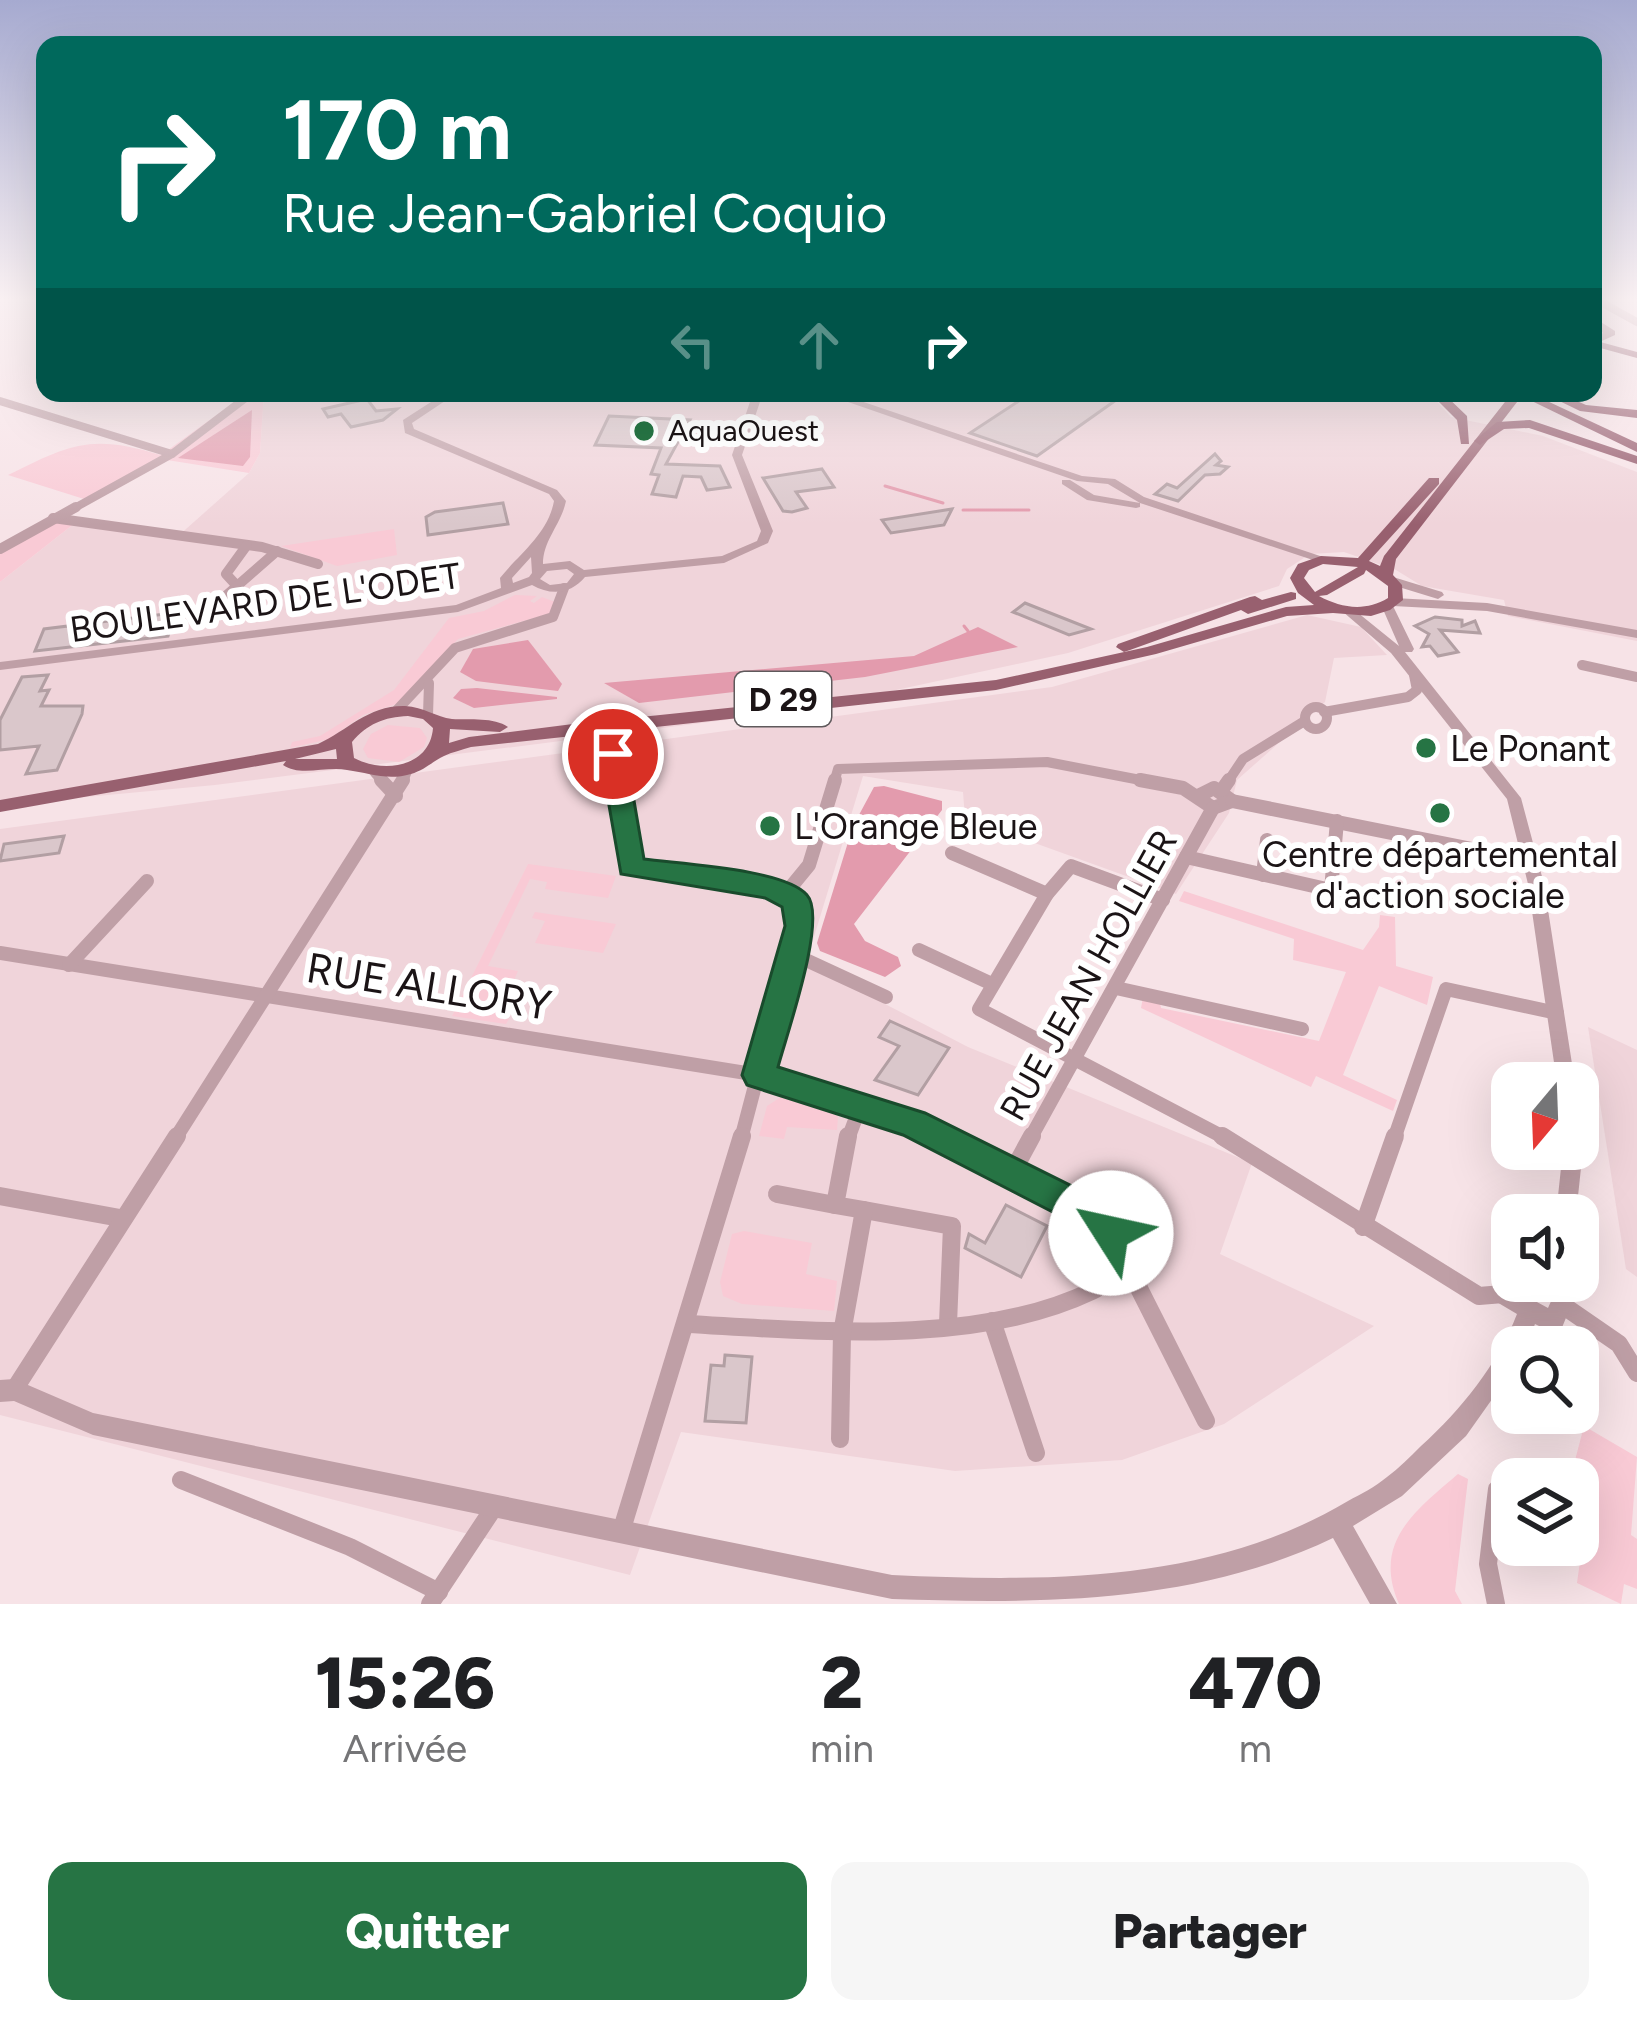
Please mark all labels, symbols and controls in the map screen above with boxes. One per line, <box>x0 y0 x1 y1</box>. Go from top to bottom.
text: 170 m <box>282 79 512 180</box>
icon: right <box>84 84 240 240</box>
text: Rue Jean-Gabriel Coquio <box>282 181 887 246</box>
icon: left <box>660 312 726 378</box>
icon: ahead <box>786 312 852 378</box>
icon: right <box>912 312 978 378</box>
place label: AquaOuest <box>668 412 819 449</box>
marker: AquaOuest <box>631 418 657 444</box>
street label: BOULEVARD DE L'ODET <box>67 554 463 651</box>
road number: D 29 <box>735 672 831 726</box>
pin <box>562 703 664 805</box>
icon: arrive <box>580 721 646 787</box>
place label: Le Ponant <box>1450 727 1611 770</box>
marker: Le Ponant <box>1413 735 1439 761</box>
marker: Centre départemental d'action sociale <box>1427 800 1453 826</box>
place label: L'Orange Bleue <box>794 805 1037 848</box>
marker: L'Orange Bleue <box>757 813 783 839</box>
street label: RUE JEAN HOLLIER <box>991 823 1186 1128</box>
place label: Centre départemental d'action sociale <box>1262 833 1618 917</box>
street label: RUE ALLORY <box>303 942 555 1031</box>
north arrow <box>1491 1062 1599 1170</box>
map controls <box>1491 1062 1599 1566</box>
position arrow <box>1048 1170 1174 1296</box>
button: sound <box>1491 1194 1599 1302</box>
button: search <box>1491 1326 1599 1434</box>
button: layers <box>1491 1458 1599 1566</box>
text: 15:26 <box>315 1640 495 1726</box>
text: 2 <box>821 1640 863 1726</box>
text: 470 <box>1189 1640 1322 1726</box>
text: Arrivée <box>343 1725 467 1772</box>
text: min <box>810 1725 874 1772</box>
text: m <box>1239 1725 1272 1772</box>
button: Quitter <box>48 1862 807 2000</box>
button: Partager <box>831 1862 1589 2000</box>

